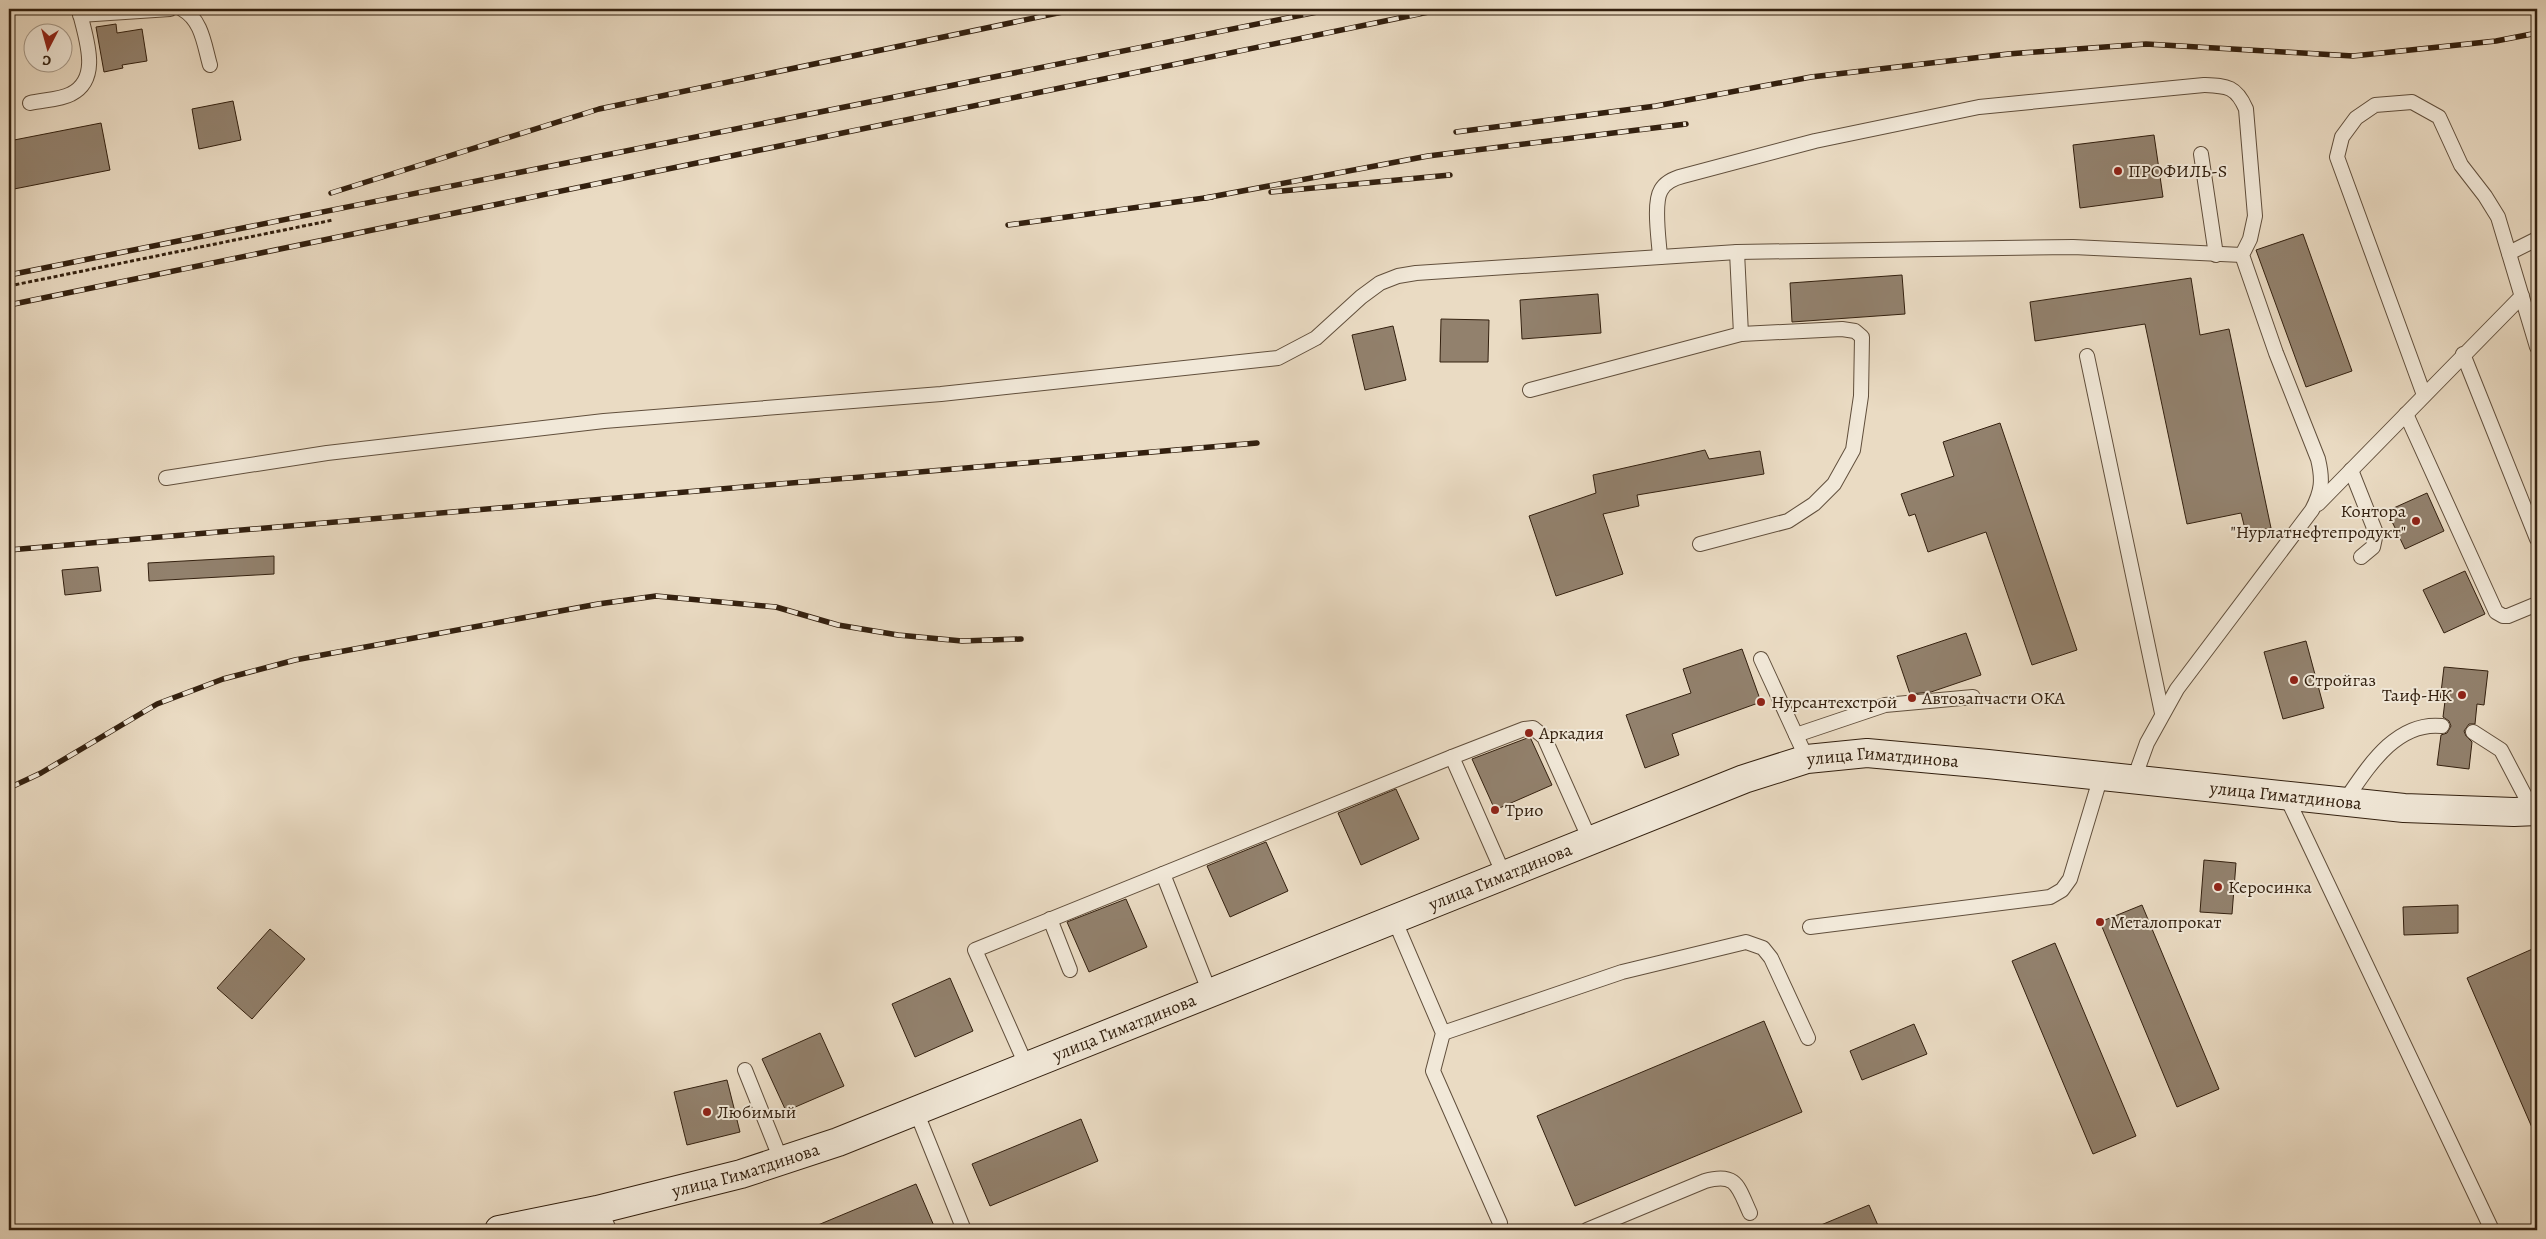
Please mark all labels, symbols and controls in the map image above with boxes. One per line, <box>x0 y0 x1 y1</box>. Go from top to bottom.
north arrow <box>22 22 72 72</box>
text: С <box>41 50 52 70</box>
place label: ПРОФИЛЬ-S <box>2128 159 2227 183</box>
marker: ПРОФИЛЬ-S <box>2112 165 2124 177</box>
place label: Контора "Нурлатнефтепродукт" <box>2230 499 2407 544</box>
marker: Контора "Нурлатнефтепродукт" <box>2410 515 2422 527</box>
place label: Стройгаз <box>2304 668 2376 692</box>
marker: Стройгаз <box>2288 674 2300 686</box>
place label: Таиф-НК <box>2382 683 2453 707</box>
place label: Автозапчасти ОКА <box>1921 686 2066 710</box>
marker: Таиф-НК <box>2456 689 2468 701</box>
place label: Нурсантехстрой <box>1771 690 1897 714</box>
marker: Автозапчасти ОКА <box>1906 692 1918 704</box>
marker: Нурсантехстрой <box>1755 696 1767 708</box>
place label: Аркадия <box>1538 721 1604 745</box>
marker: Аркадия <box>1523 727 1535 739</box>
street label: улица Гиматдинова <box>1805 741 1961 773</box>
street label: улица Гиматдинова <box>2208 775 2364 816</box>
place label: Трио <box>1505 798 1543 822</box>
marker: Трио <box>1489 804 1501 816</box>
street label: улица Гиматдинова <box>1424 837 1576 917</box>
place label: Керосинка <box>2228 875 2313 899</box>
marker: Керосинка <box>2212 881 2224 893</box>
place label: Металопрокат <box>2110 910 2222 934</box>
marker: Металопрокат <box>2094 916 2106 928</box>
street label: улица Гиматдинова <box>1048 988 1200 1067</box>
place label: Любимый <box>717 1100 796 1124</box>
marker: Любимый <box>701 1106 713 1118</box>
street label: улица Гиматдинова <box>669 1137 823 1203</box>

